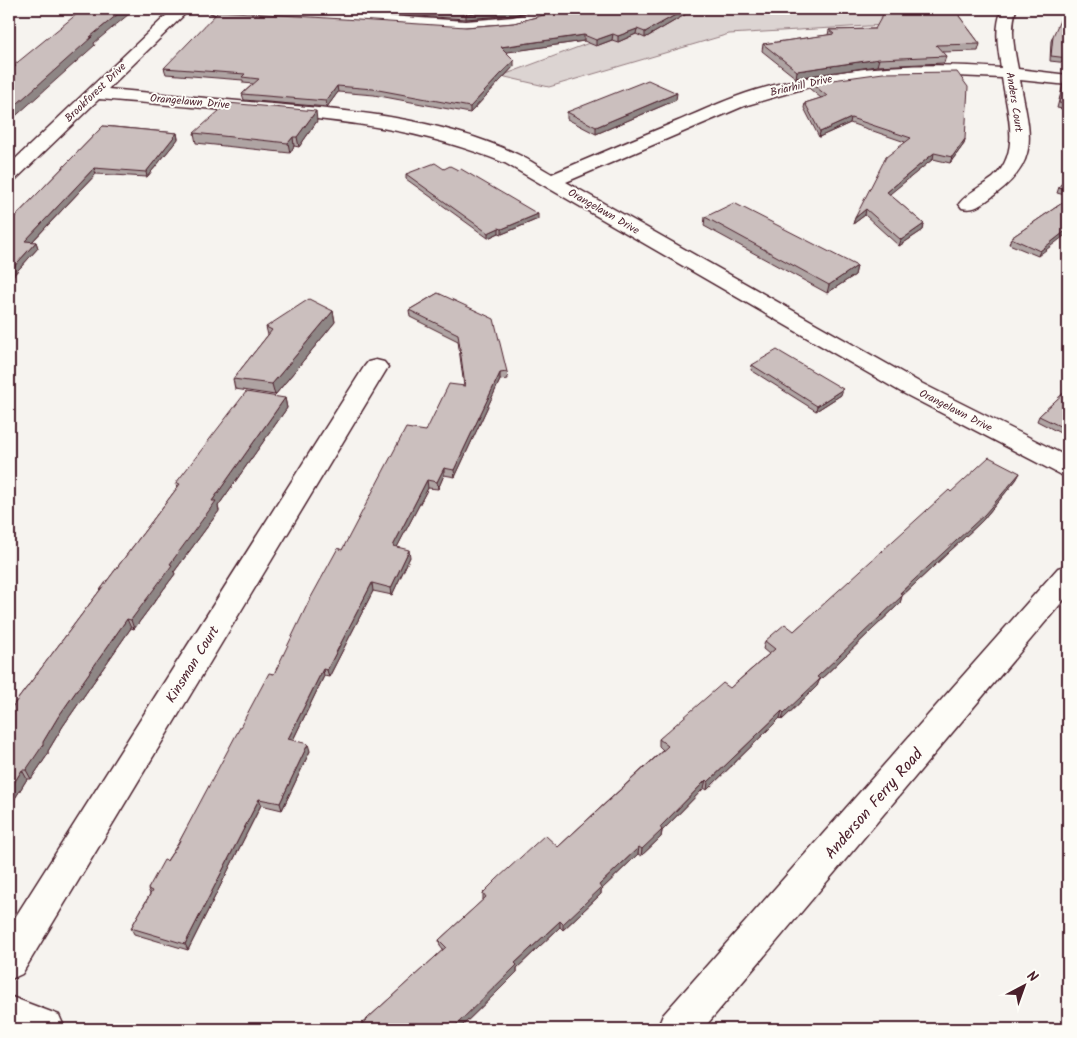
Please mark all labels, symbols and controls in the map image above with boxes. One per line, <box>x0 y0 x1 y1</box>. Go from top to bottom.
street label: Brookforest Drive <box>61 59 131 127</box>
street label: Briarhill Drive <box>768 70 834 102</box>
street label: Anders Court <box>1000 71 1028 134</box>
street label: Orangelawn Drive <box>149 90 231 114</box>
street label: Orangelawn Drive <box>564 184 643 240</box>
street label: Orangelawn Drive <box>916 385 995 437</box>
street label: Kinsman Court <box>160 621 226 707</box>
street label: Anderson Ferry Road <box>819 742 930 865</box>
north arrow <box>1000 960 1050 1010</box>
text: N <box>1021 966 1043 988</box>

